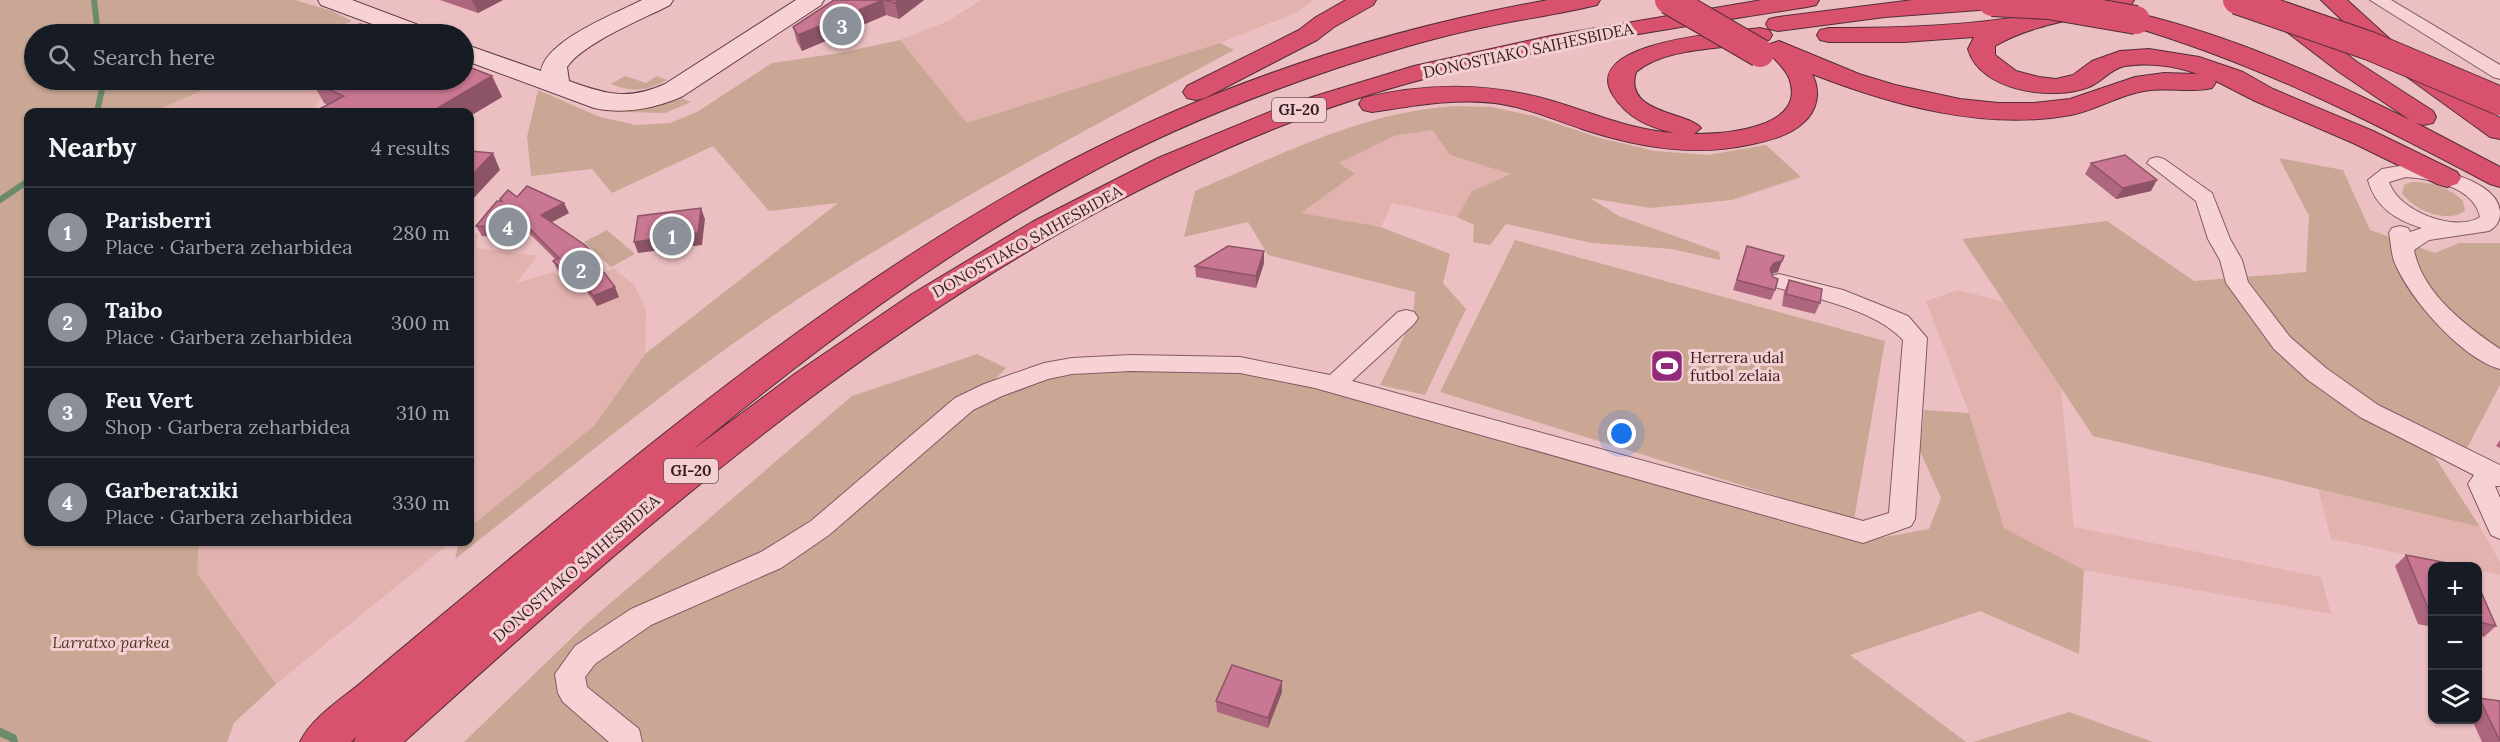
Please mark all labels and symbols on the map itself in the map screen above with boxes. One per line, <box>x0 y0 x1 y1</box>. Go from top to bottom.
pin: 3 <box>822 3 862 48</box>
street label: DONOSTIAKO SAIHESBIDEA <box>1421 18 1636 82</box>
road number: GI-20 <box>1272 98 1326 122</box>
street label: DONOSTIAKO SAIHESBIDEA <box>928 180 1126 302</box>
pin: 4 <box>488 204 528 250</box>
pin: 1 <box>652 214 692 258</box>
pin: 2 <box>562 248 600 292</box>
place label: Herrera udal futbol zelaia <box>1690 347 1784 385</box>
sports icon: Herrera udal futbol zelaia <box>1649 348 1685 384</box>
your location <box>1607 419 1636 448</box>
road number: GI-20 <box>664 459 718 483</box>
street label: DONOSTIAKO SAIHESBIDEA <box>489 490 664 646</box>
park label: Larratxo parkea <box>52 632 170 652</box>

